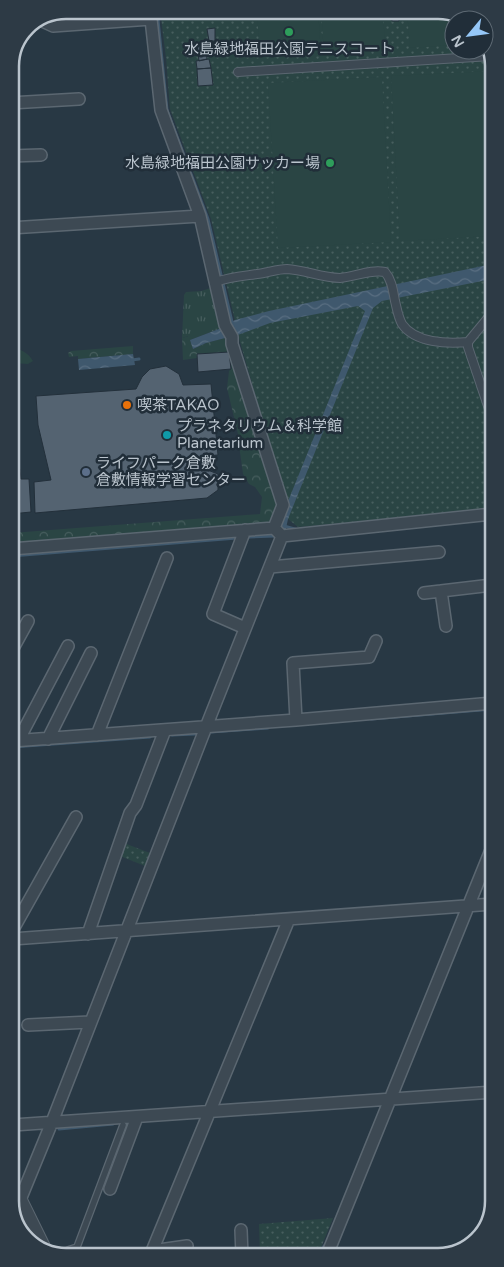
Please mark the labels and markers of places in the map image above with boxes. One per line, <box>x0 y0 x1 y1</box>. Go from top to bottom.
marker: 水島緑地福田公園テニスコート <box>283 26 295 38</box>
place label: 水島緑地福田公園テニスコート <box>184 40 394 58</box>
place label: 水島緑地福田公園サッカー場 <box>125 154 320 172</box>
marker: 水島緑地福田公園サッカー場 <box>324 157 336 169</box>
place label: 喫茶TAKAO <box>137 396 219 414</box>
marker: 喫茶TAKAO <box>121 399 133 411</box>
place label: プラネタリウム＆科学館 Planetarium <box>177 417 342 452</box>
marker: プラネタリウム＆科学館 Planetarium <box>161 429 173 441</box>
place label: ライフパーク倉敷 倉敷情報学習センター <box>96 454 246 489</box>
marker: ライフパーク倉敷 倉敷情報学習センター <box>80 466 92 478</box>

